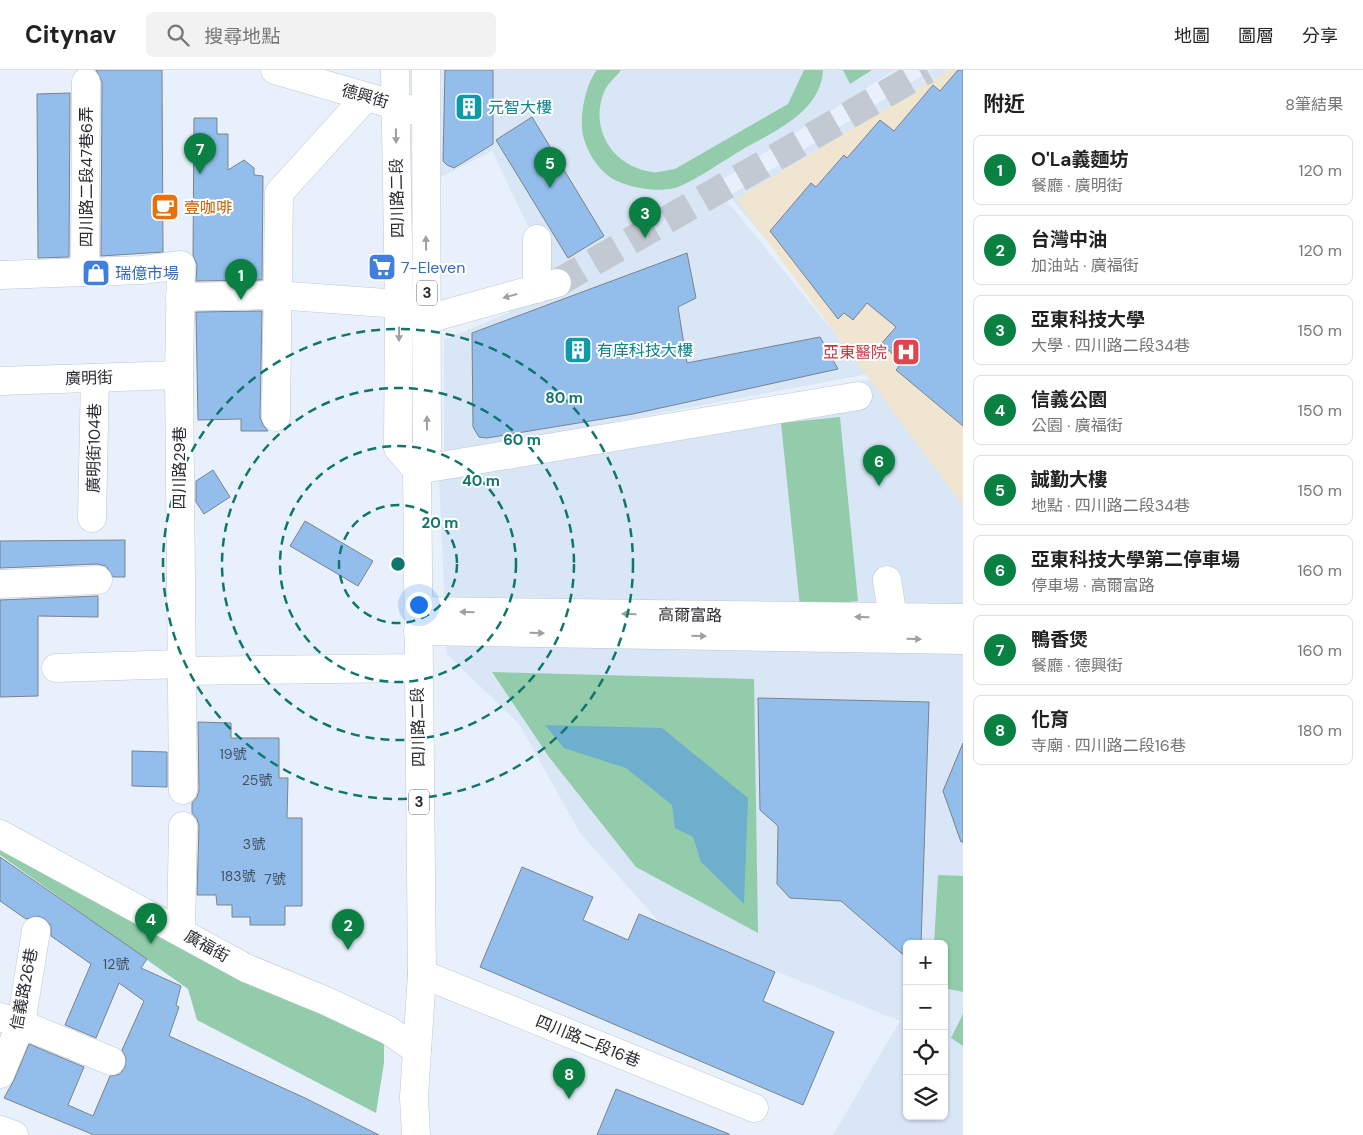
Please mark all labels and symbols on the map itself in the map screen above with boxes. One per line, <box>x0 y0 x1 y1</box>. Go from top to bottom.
street label: 德興街 <box>339 79 391 113</box>
building icon: 元智大樓 <box>454 92 484 122</box>
place label: 元智大樓 <box>488 97 552 118</box>
street label: 四川路二段47巷6弄 <box>76 107 97 247</box>
one-way arrow <box>392 128 400 144</box>
pin: 7 <box>184 133 216 174</box>
pin: 5 <box>534 147 566 188</box>
street label: 四川路二段 <box>386 158 408 238</box>
cafe icon: 壹咖啡 <box>150 192 180 222</box>
place label: 壹咖啡 <box>184 197 232 218</box>
pin: 3 <box>629 197 661 238</box>
one-way arrow <box>422 235 430 251</box>
supermarket icon: 7-Eleven <box>367 252 397 282</box>
place label: 7-Eleven <box>401 257 465 278</box>
shop icon: 瑞億市場 <box>81 258 111 288</box>
pin: 1 <box>225 259 257 300</box>
place label: 瑞億市場 <box>115 263 179 284</box>
road number: 3 <box>417 280 437 306</box>
one-way arrow <box>503 293 518 301</box>
one-way arrow <box>395 326 403 342</box>
building icon: 有庠科技大樓 <box>563 335 593 365</box>
hospital icon: 亞東醫院 <box>891 337 921 367</box>
place label: 有庠科技大樓 <box>597 340 693 361</box>
place label: 亞東醫院 <box>823 342 887 363</box>
street label: 廣明街 <box>65 367 113 389</box>
text: 80 m <box>545 388 583 408</box>
street label: 廣明街104巷 <box>83 403 105 493</box>
one-way arrow <box>423 415 431 431</box>
street label: 四川路29巷 <box>169 426 190 510</box>
text: 60 m <box>503 430 541 450</box>
pin: 6 <box>863 445 895 486</box>
text: 40 m <box>462 471 500 491</box>
text: 20 m <box>422 513 458 533</box>
centre of rings <box>389 555 407 573</box>
your location <box>406 592 432 618</box>
street label: 高爾富路 <box>658 604 722 626</box>
one-way arrow <box>459 608 475 616</box>
one-way arrow <box>621 610 637 618</box>
one-way arrow <box>854 613 870 621</box>
one-way arrow <box>529 629 545 637</box>
one-way arrow <box>691 632 707 640</box>
one-way arrow <box>906 635 922 643</box>
street label: 四川路二段 <box>407 687 429 767</box>
house number: 19號 <box>219 745 247 763</box>
house number: 25號 <box>242 771 272 789</box>
road number: 3 <box>409 790 429 814</box>
house number: 3號 <box>243 835 265 853</box>
house number: 183號 <box>220 867 256 885</box>
house number: 7號 <box>264 870 286 888</box>
pin: 4 <box>135 903 167 944</box>
pin: 2 <box>332 909 364 950</box>
street label: 廣福街 <box>181 925 233 967</box>
street label: 信義路26巷 <box>6 946 42 1032</box>
house number: 12號 <box>103 955 129 973</box>
street label: 四川路二段16巷 <box>533 1010 643 1072</box>
pin: 8 <box>553 1058 585 1099</box>

